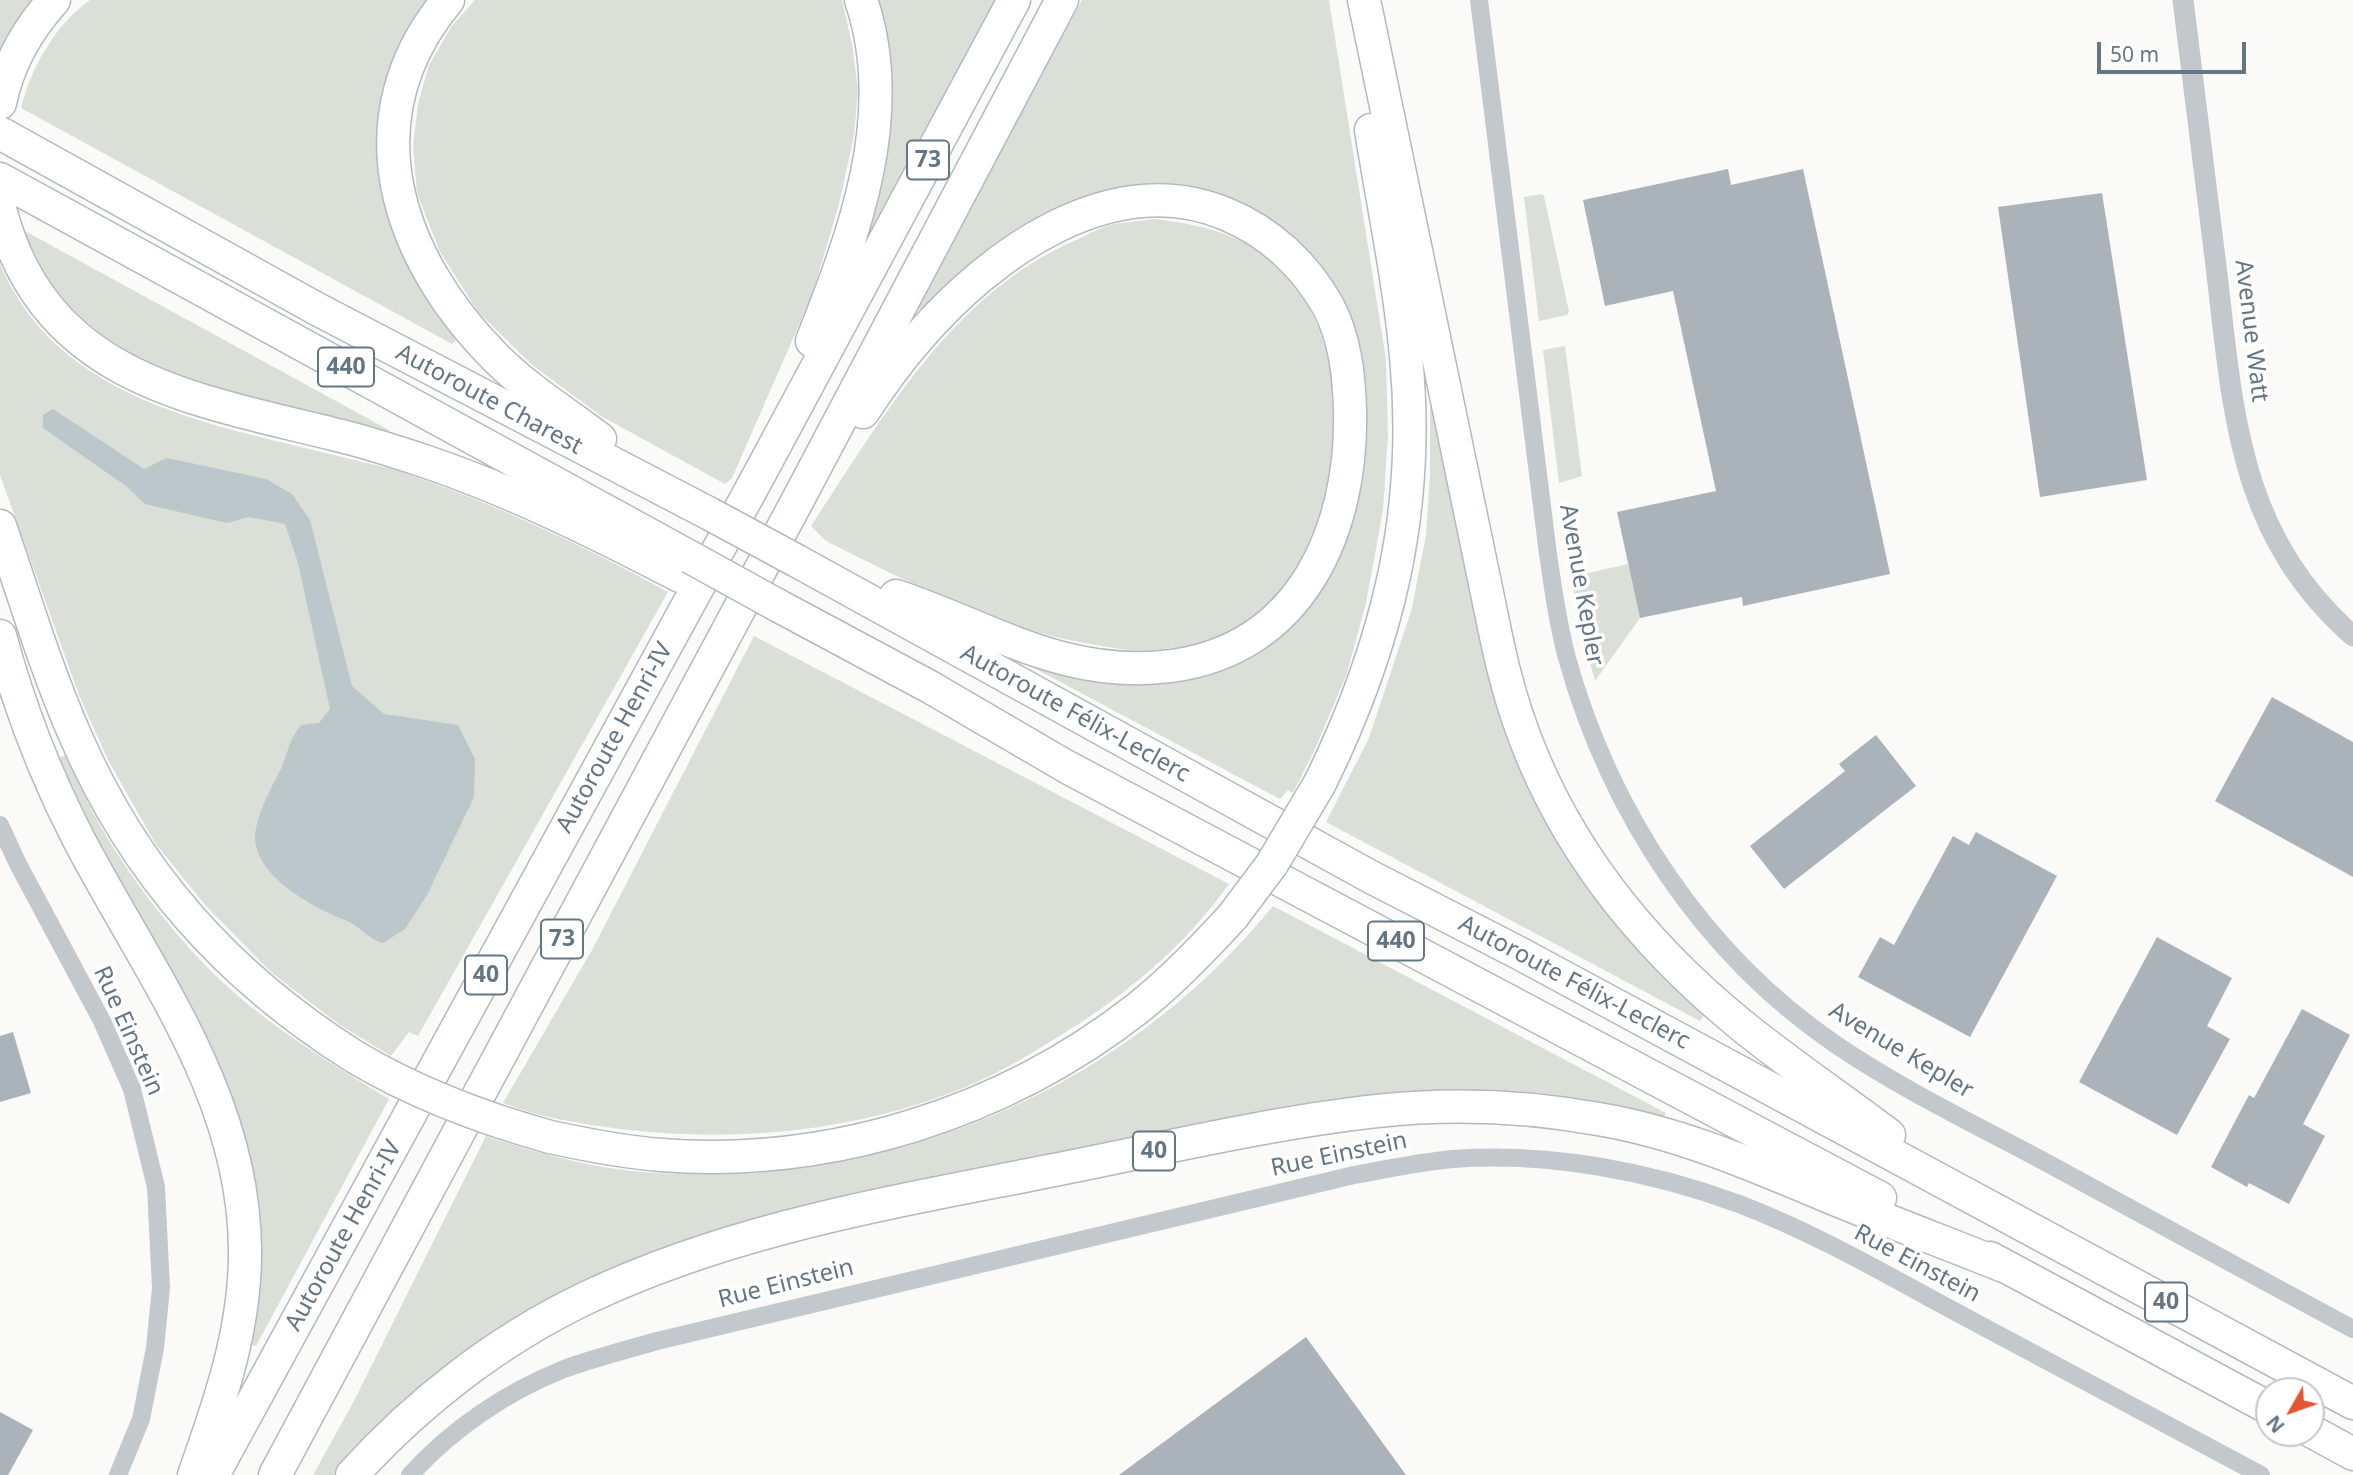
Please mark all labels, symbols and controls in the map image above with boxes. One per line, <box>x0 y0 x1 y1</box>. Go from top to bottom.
scale bar <box>2101 28 2250 72</box>
text: 50 m <box>2110 40 2159 68</box>
road number: 73 <box>907 140 949 180</box>
street label: Avenue Watt <box>2228 258 2274 404</box>
street label: Autoroute Charest <box>391 339 587 461</box>
road number: 440 <box>318 348 374 386</box>
street label: Avenue Kepler <box>1553 502 1609 668</box>
street label: Autoroute Henri-IV <box>551 638 679 838</box>
street label: Autoroute Félix-Leclerc <box>955 639 1195 789</box>
street label: Autoroute Félix-Leclerc <box>1453 910 1695 1056</box>
road number: 73 <box>541 920 583 958</box>
road number: 440 <box>1368 922 1424 960</box>
road number: 40 <box>465 956 507 994</box>
street label: Rue Einstein <box>87 962 169 1100</box>
street label: Avenue Kepler <box>1824 997 1978 1105</box>
street label: Rue Einstein <box>1268 1127 1410 1183</box>
road number: 40 <box>1133 1132 1175 1170</box>
street label: Autoroute Henri-IV <box>280 1136 408 1336</box>
street label: Rue Einstein <box>1849 1219 1985 1309</box>
street label: Rue Einstein <box>715 1253 857 1315</box>
road number: 40 <box>2145 1282 2187 1322</box>
north arrow <box>2255 1377 2325 1447</box>
text: N <box>2261 1410 2290 1438</box>

